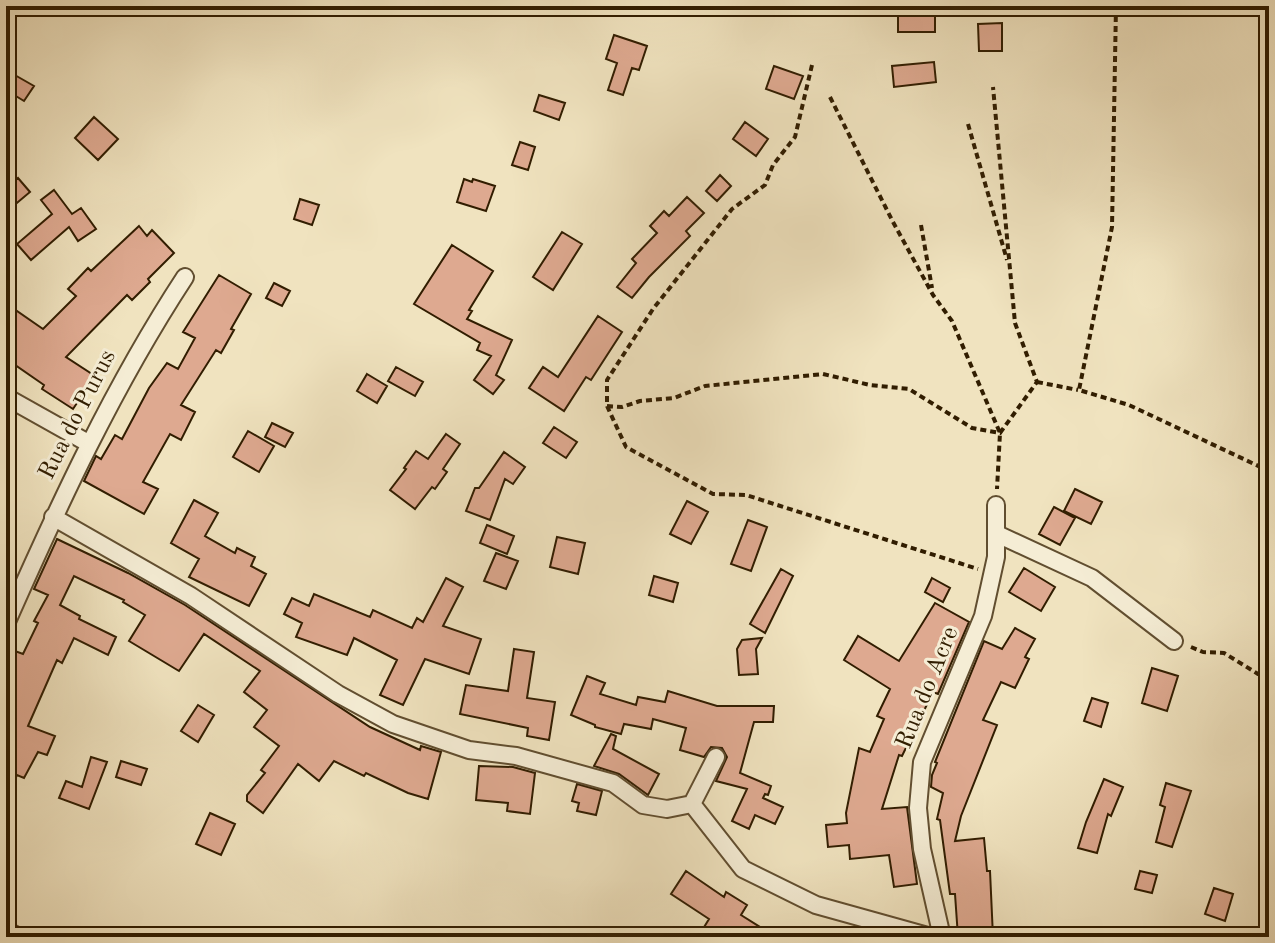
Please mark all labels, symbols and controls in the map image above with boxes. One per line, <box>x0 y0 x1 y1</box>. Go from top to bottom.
street label: Rua do Purus <box>35 346 121 484</box>
street label: Rua do Acre <box>893 624 963 752</box>

